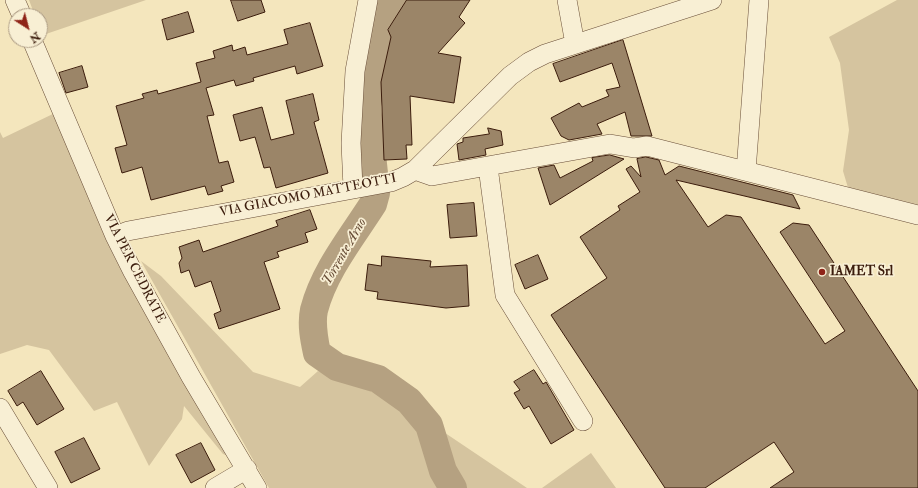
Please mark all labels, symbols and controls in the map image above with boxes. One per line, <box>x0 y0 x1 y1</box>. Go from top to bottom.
north arrow <box>8 8 48 48</box>
text: N <box>27 29 43 45</box>
street label: VIA GIACOMO MATTEOTTI <box>218 171 398 221</box>
street label: VIA PER CEDRATE <box>100 212 168 326</box>
water label: Torrente Arno <box>319 216 371 288</box>
place label: IAMET Srl <box>830 264 893 280</box>
marker: IAMET Srl <box>817 267 827 277</box>

